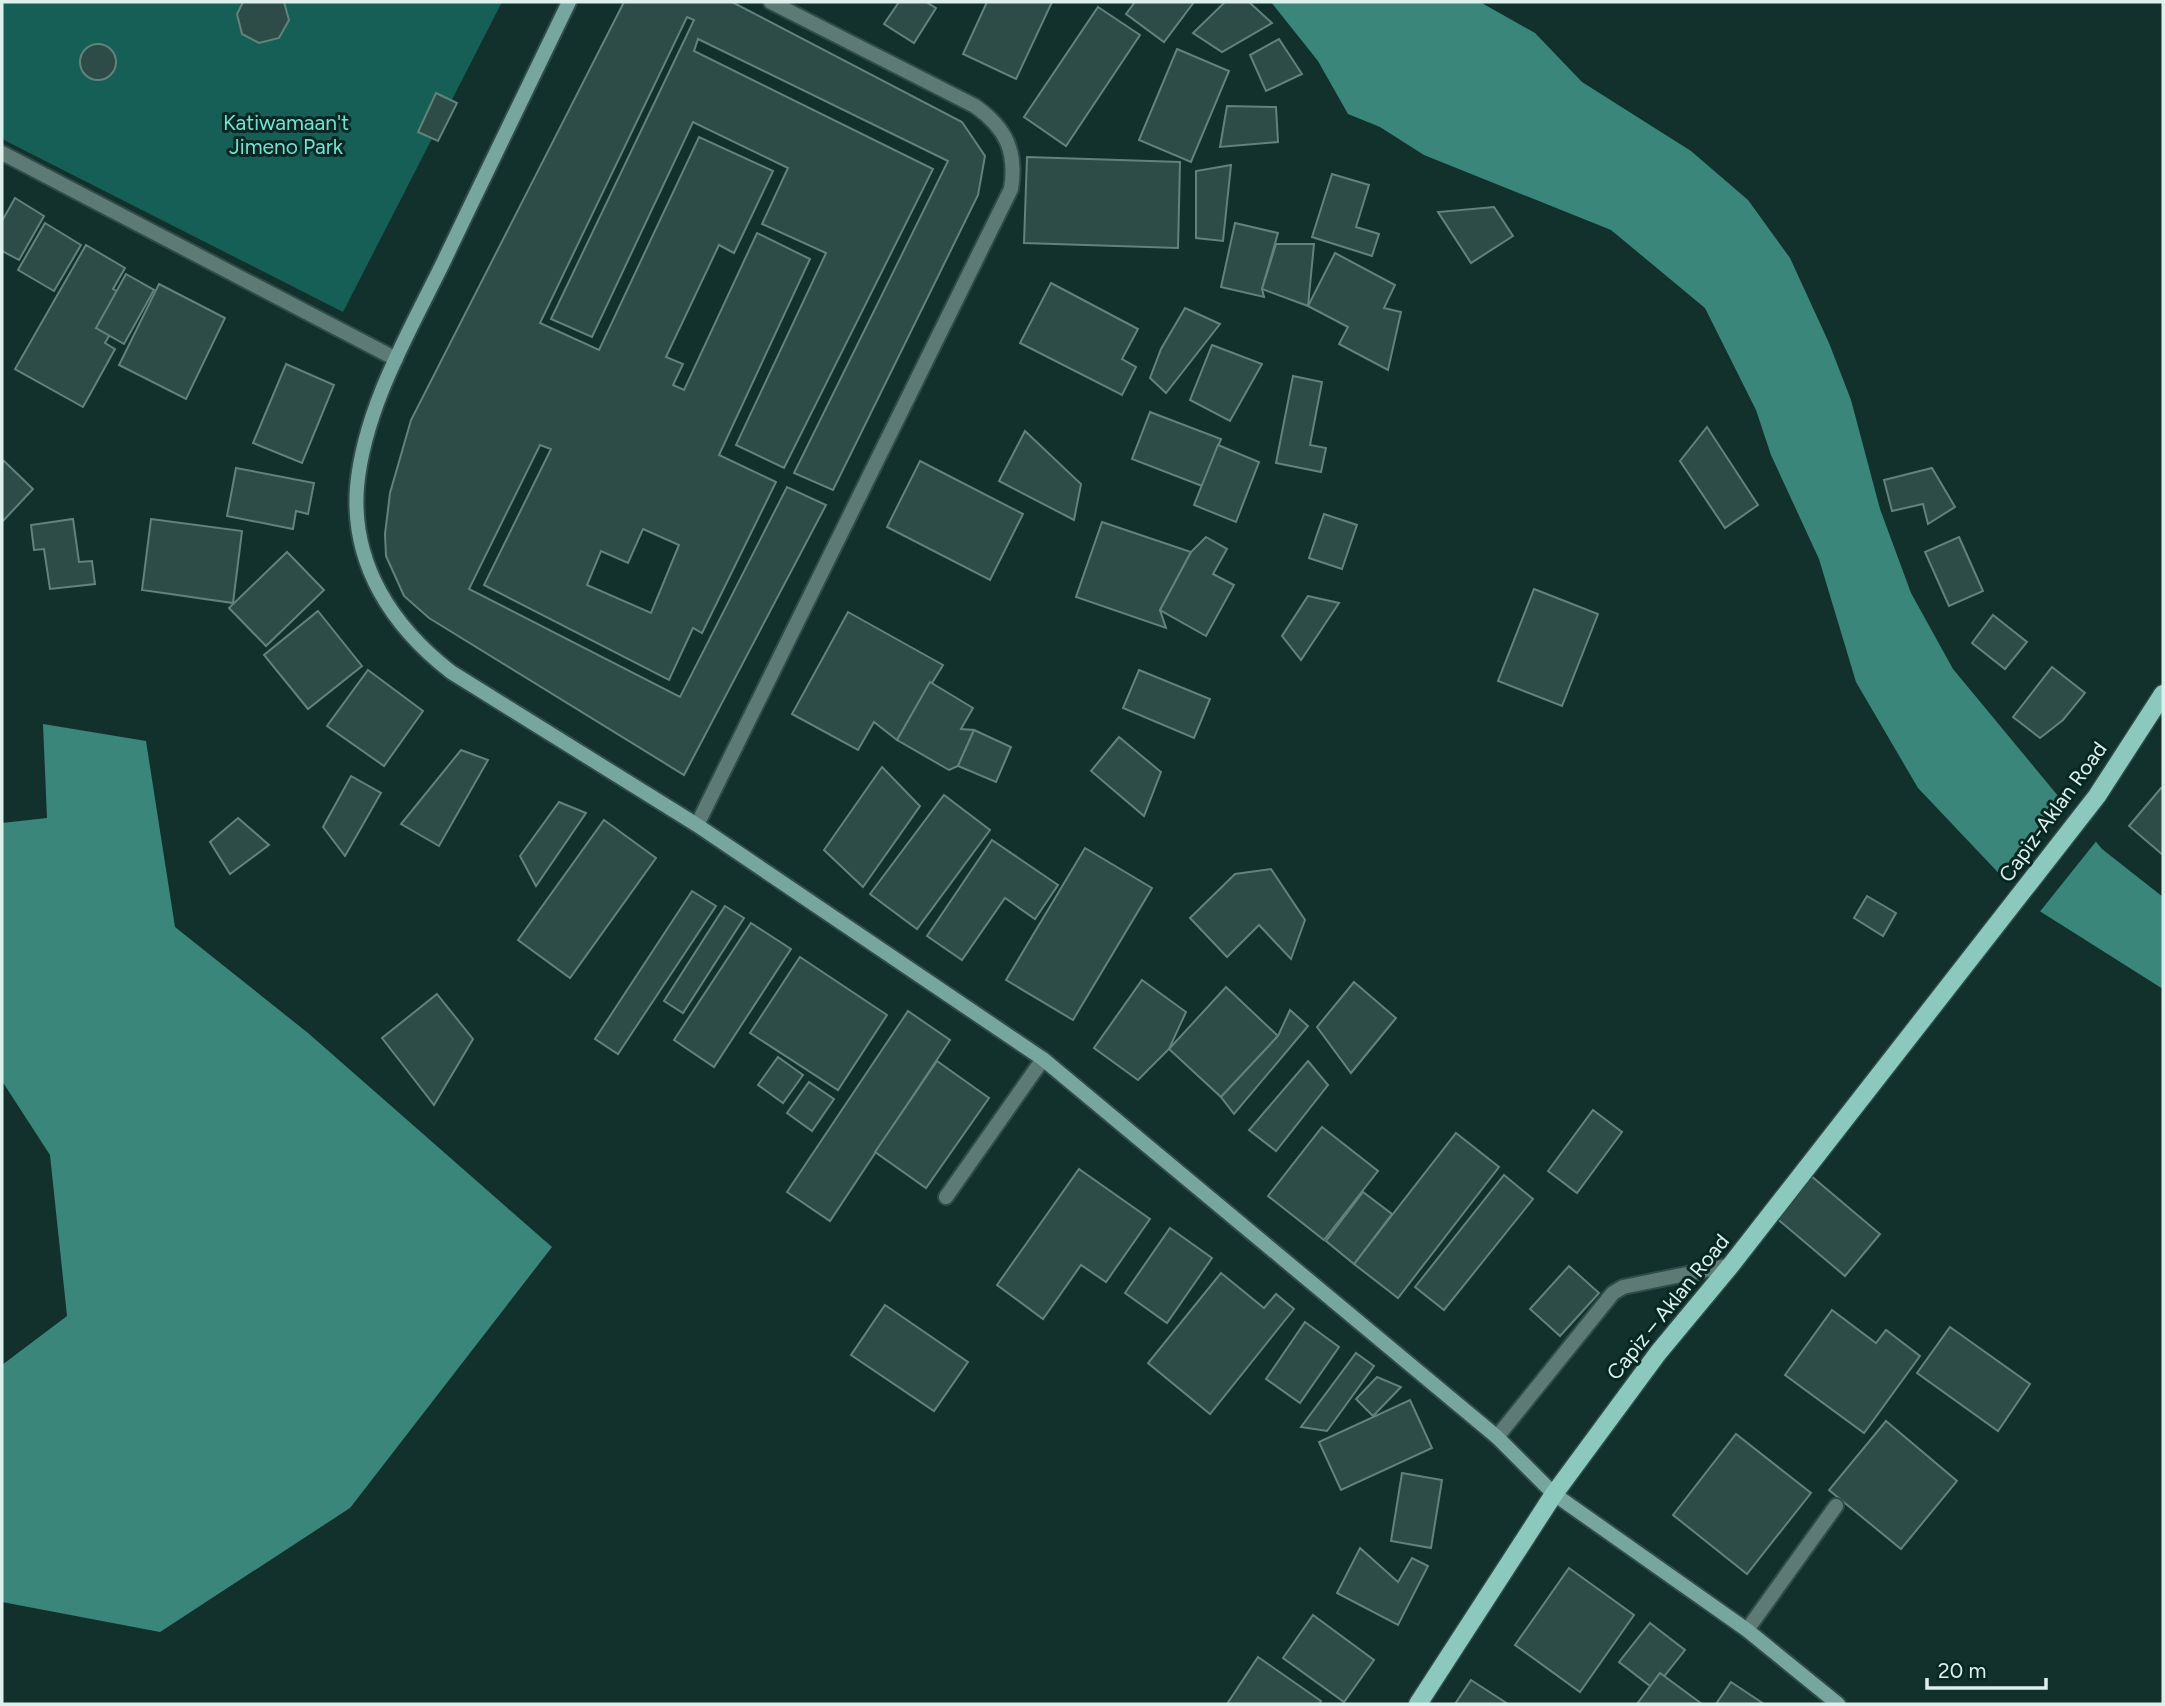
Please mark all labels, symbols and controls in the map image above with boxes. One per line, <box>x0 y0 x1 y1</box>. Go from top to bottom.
park label: Katiwamaan't Jimeno Park <box>223 110 349 159</box>
street label: Capiz-Aklan Road <box>1993 737 2112 887</box>
street label: Capiz – Aklan Road <box>1601 1229 1734 1385</box>
scale bar <box>1927 1646 2046 1690</box>
text: 20 m <box>1938 1658 1986 1683</box>

